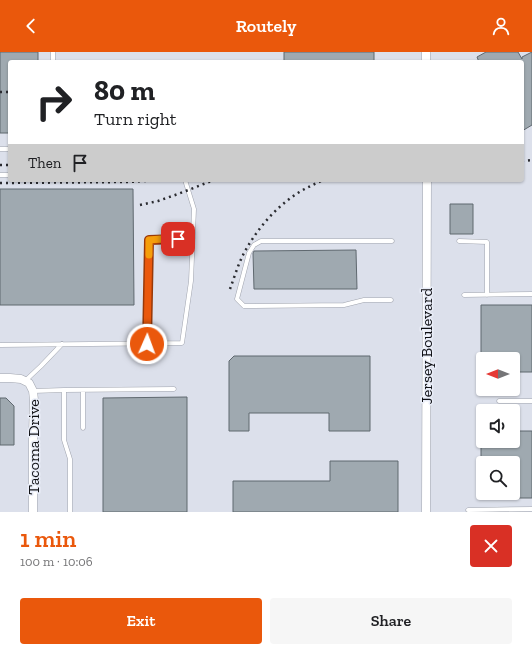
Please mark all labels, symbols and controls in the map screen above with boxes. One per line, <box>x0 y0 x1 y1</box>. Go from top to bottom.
icon: back <box>20 15 42 37</box>
text: Routely <box>236 15 296 37</box>
icon: person <box>490 15 512 37</box>
text: 80 m <box>94 74 155 107</box>
icon: right <box>28 76 80 128</box>
text: Turn right <box>94 108 176 130</box>
icon: arrive <box>69 152 91 174</box>
text: Then <box>28 154 61 172</box>
pin <box>161 222 195 256</box>
icon: arrive <box>167 228 189 250</box>
street label: Jersey Boulevard <box>417 288 436 404</box>
position arrow <box>126 323 168 365</box>
north arrow <box>476 352 520 396</box>
map controls <box>476 352 520 500</box>
street label: Tacoma Drive <box>24 399 43 495</box>
button: sound <box>476 404 520 448</box>
button: search <box>476 456 520 500</box>
text: 1 min <box>20 524 76 553</box>
button: close <box>470 525 512 567</box>
text: 100 m · 10:06 <box>20 554 93 569</box>
button: Exit <box>20 598 262 644</box>
button: Share <box>270 598 512 644</box>

